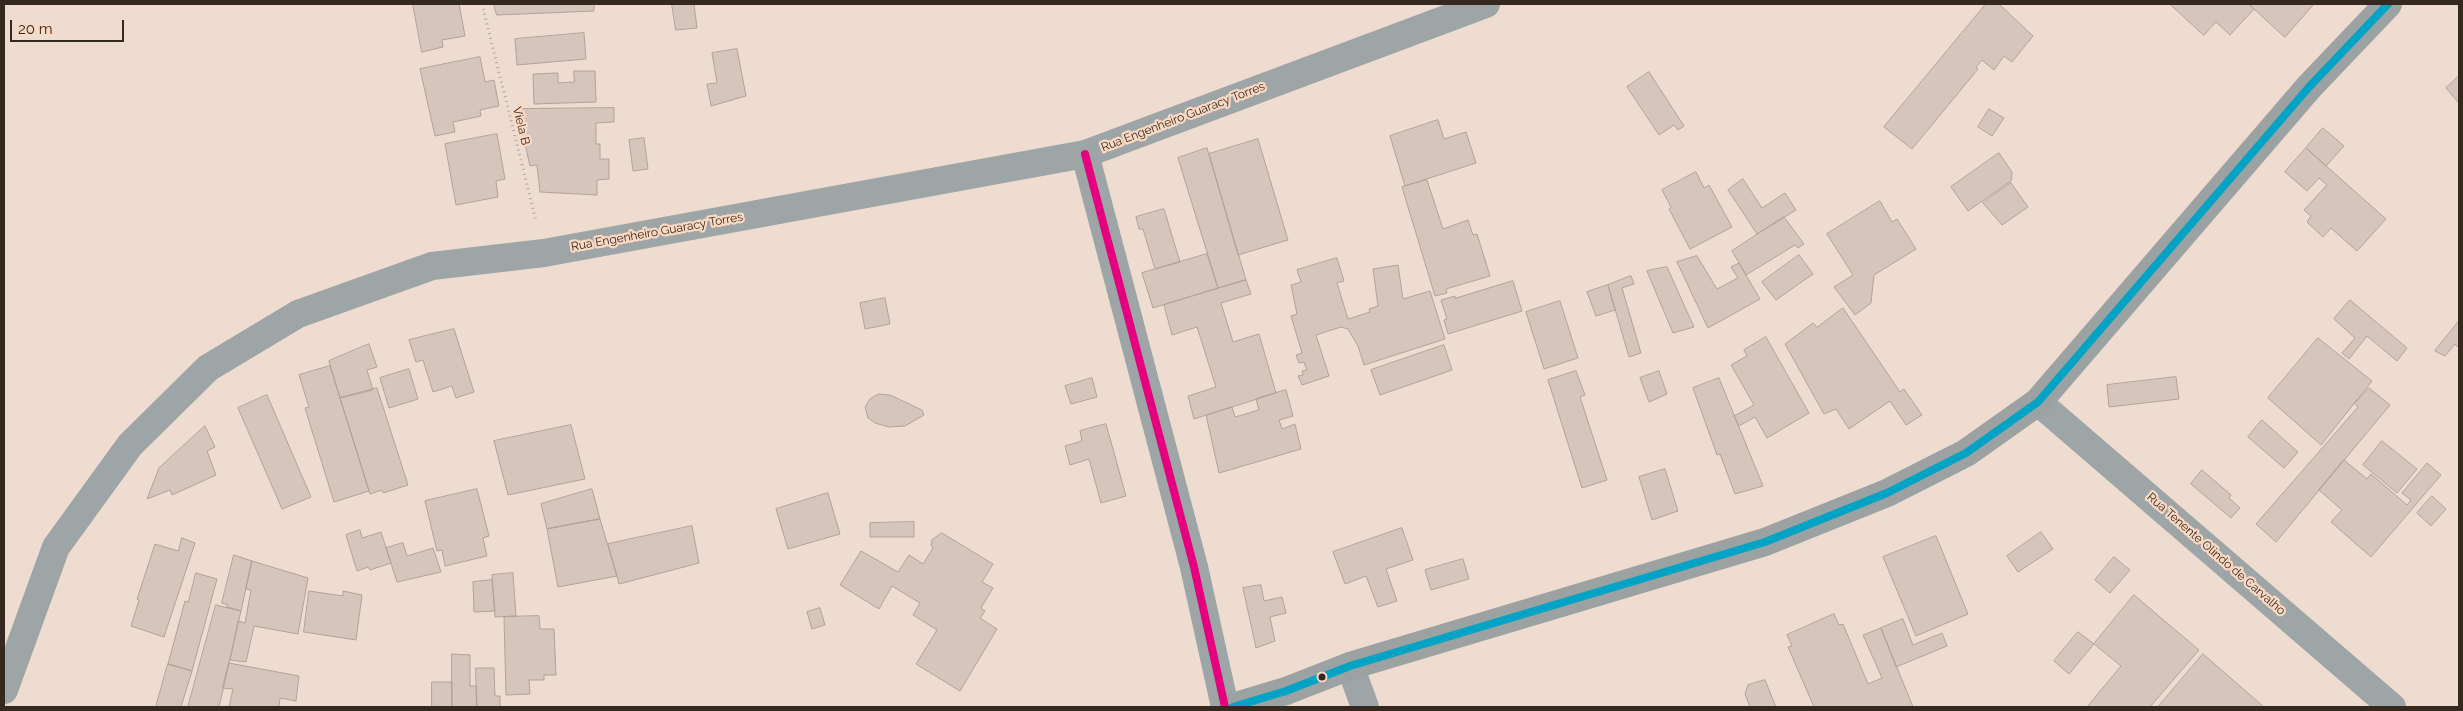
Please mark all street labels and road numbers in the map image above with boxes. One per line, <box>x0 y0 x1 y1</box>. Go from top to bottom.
street label: Rua Engenheiro Guaracy Torres <box>1099 79 1267 155</box>
street label: Viela B <box>509 106 533 146</box>
street label: Rua Engenheiro Guaracy Torres <box>570 210 744 254</box>
street label: Rua Tenente Olindo de Carvalho <box>2144 490 2288 618</box>

